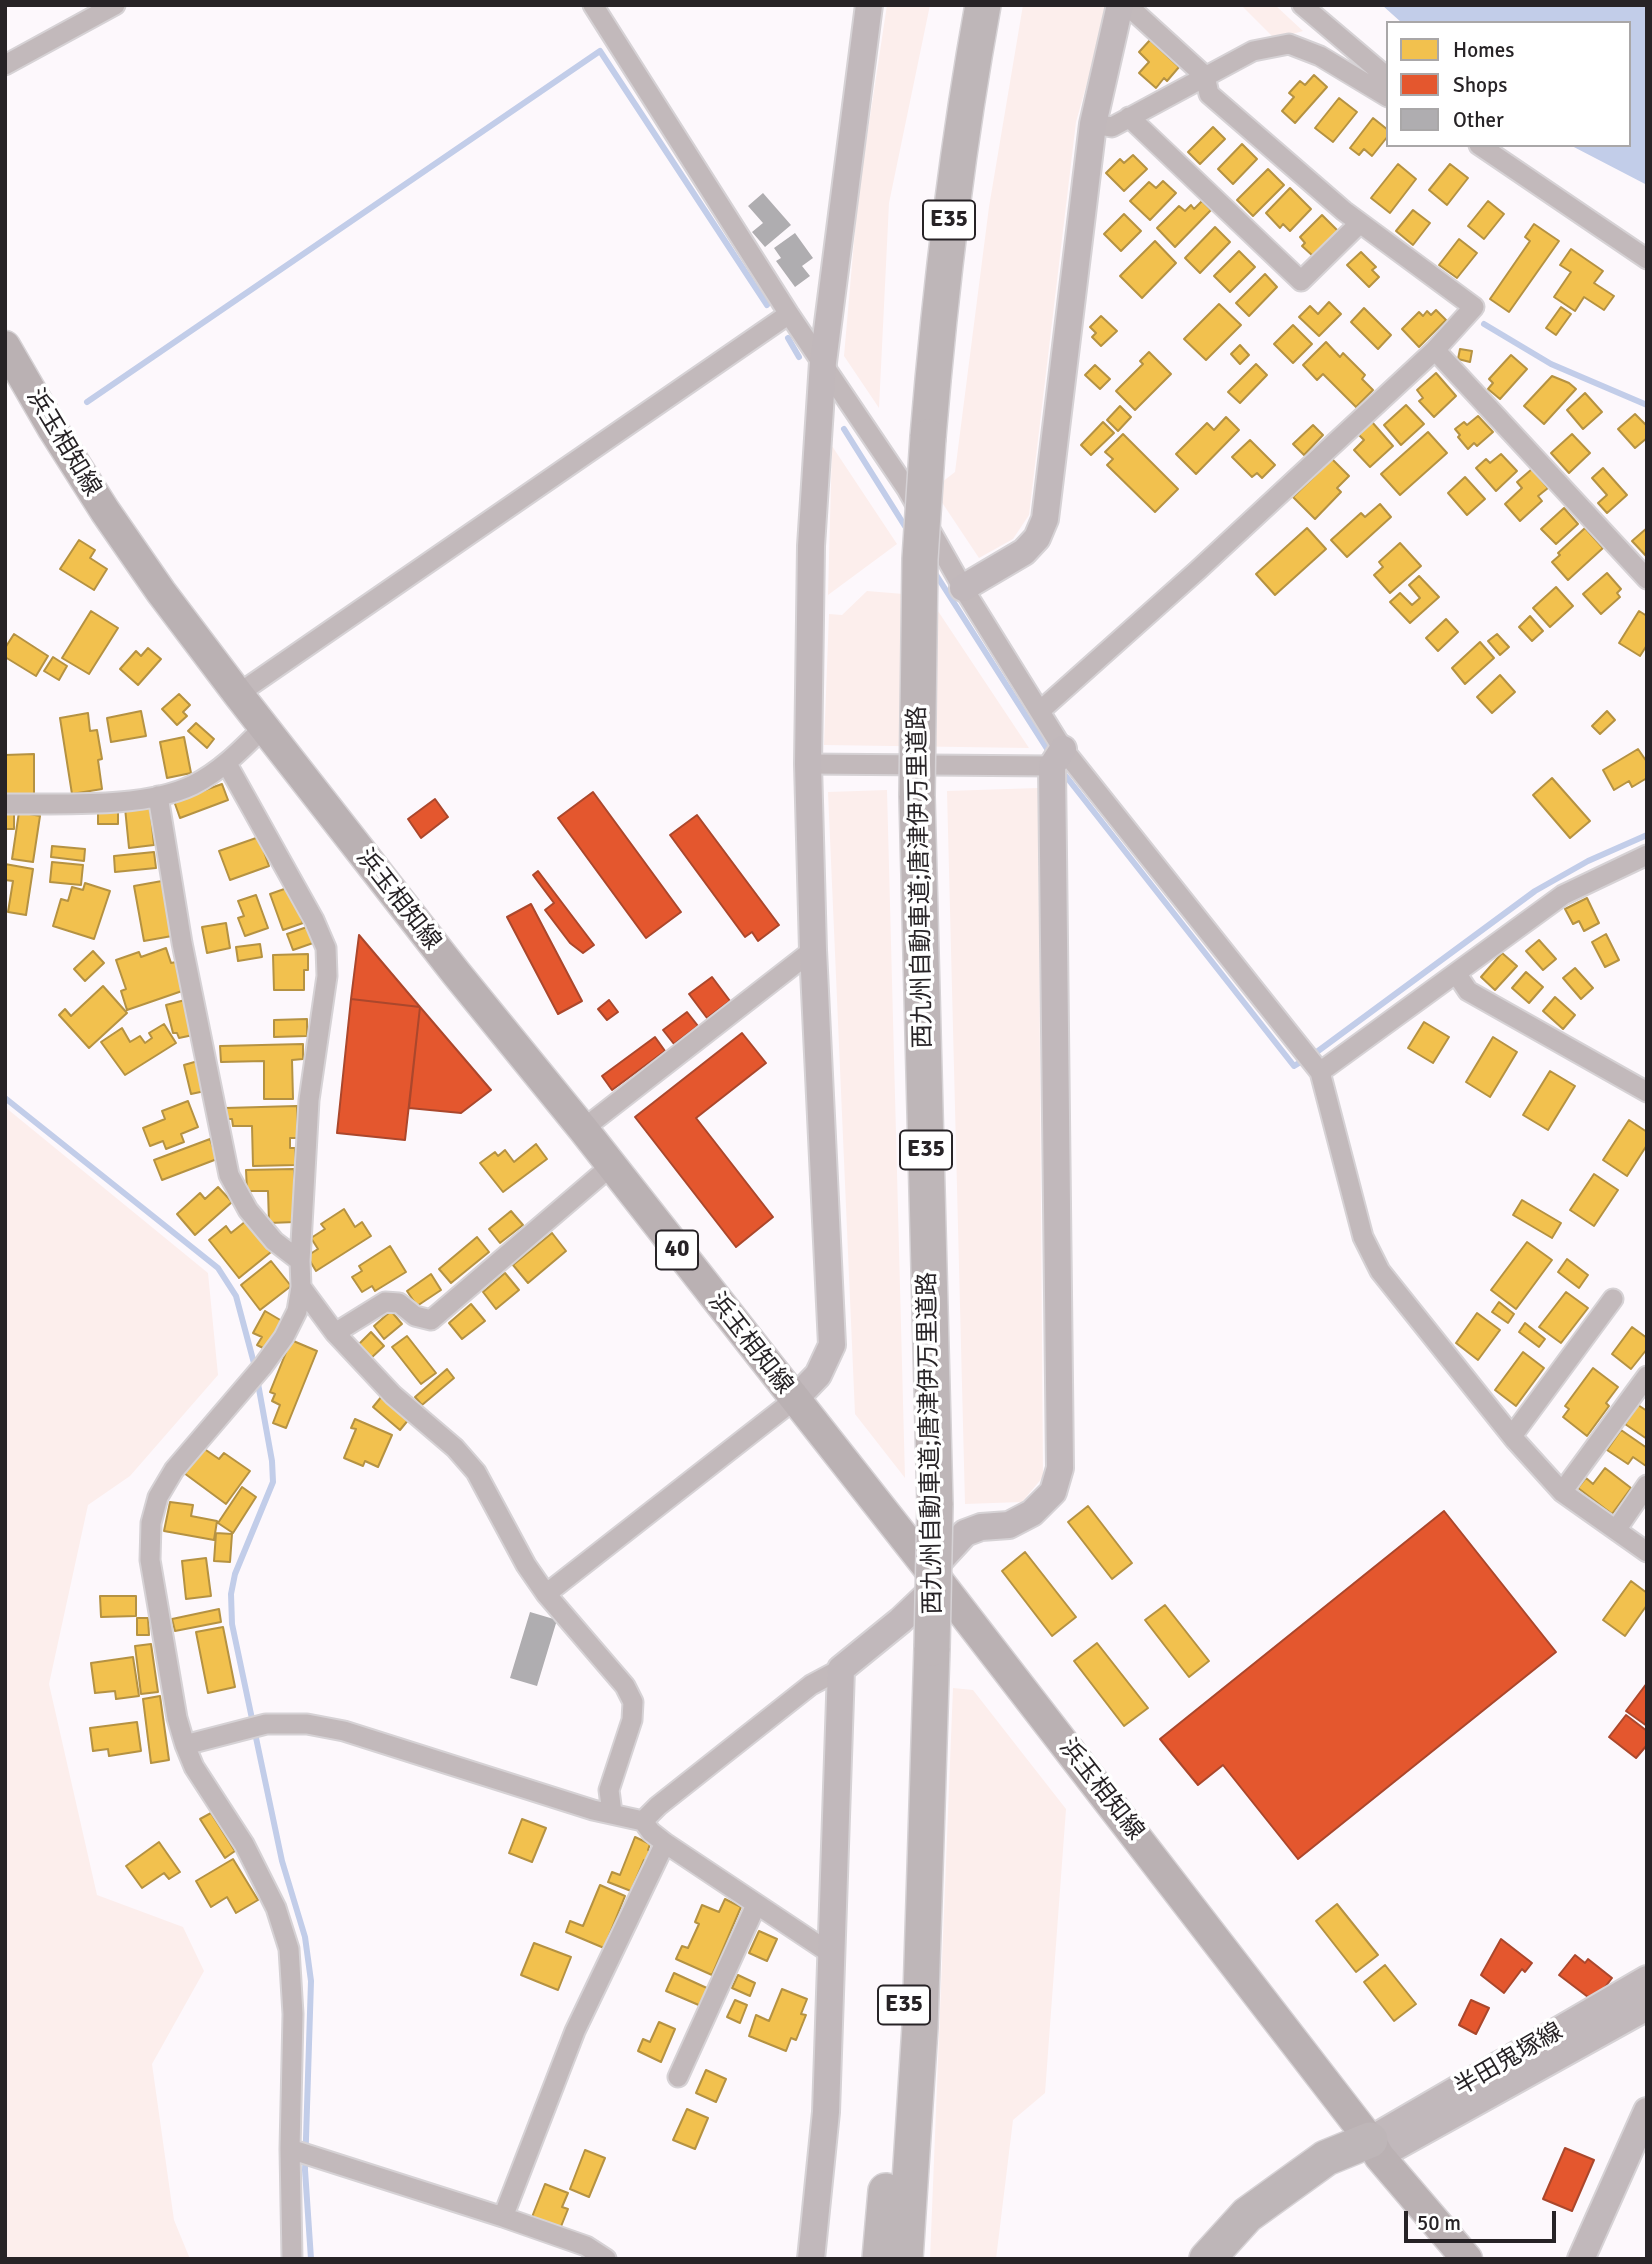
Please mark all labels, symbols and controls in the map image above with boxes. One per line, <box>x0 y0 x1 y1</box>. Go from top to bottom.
legend <box>1386 21 1631 147</box>
text: Homes <box>1453 37 1515 63</box>
text: Shops <box>1453 72 1507 98</box>
text: Other <box>1453 107 1504 133</box>
road number: E35 <box>923 200 975 240</box>
street label: 浜玉相知線 <box>20 384 106 502</box>
street label: 西九州自動車道;唐津伊万里道路 <box>904 706 938 1048</box>
street label: 浜玉相知線 <box>350 844 446 956</box>
road number: E35 <box>900 1130 952 1170</box>
road number: 40 <box>656 1231 698 1270</box>
street label: 西九州自動車道;唐津伊万里道路 <box>914 1272 948 1614</box>
street label: 浜玉相知線 <box>702 1288 798 1400</box>
street label: 浜玉相知線 <box>1053 1734 1149 1846</box>
road number: E35 <box>878 1986 930 2024</box>
street label: 半田鬼塚線 <box>1450 2018 1568 2102</box>
scale bar <box>1407 2198 1559 2242</box>
text: 50 m <box>1417 2210 1461 2236</box>

